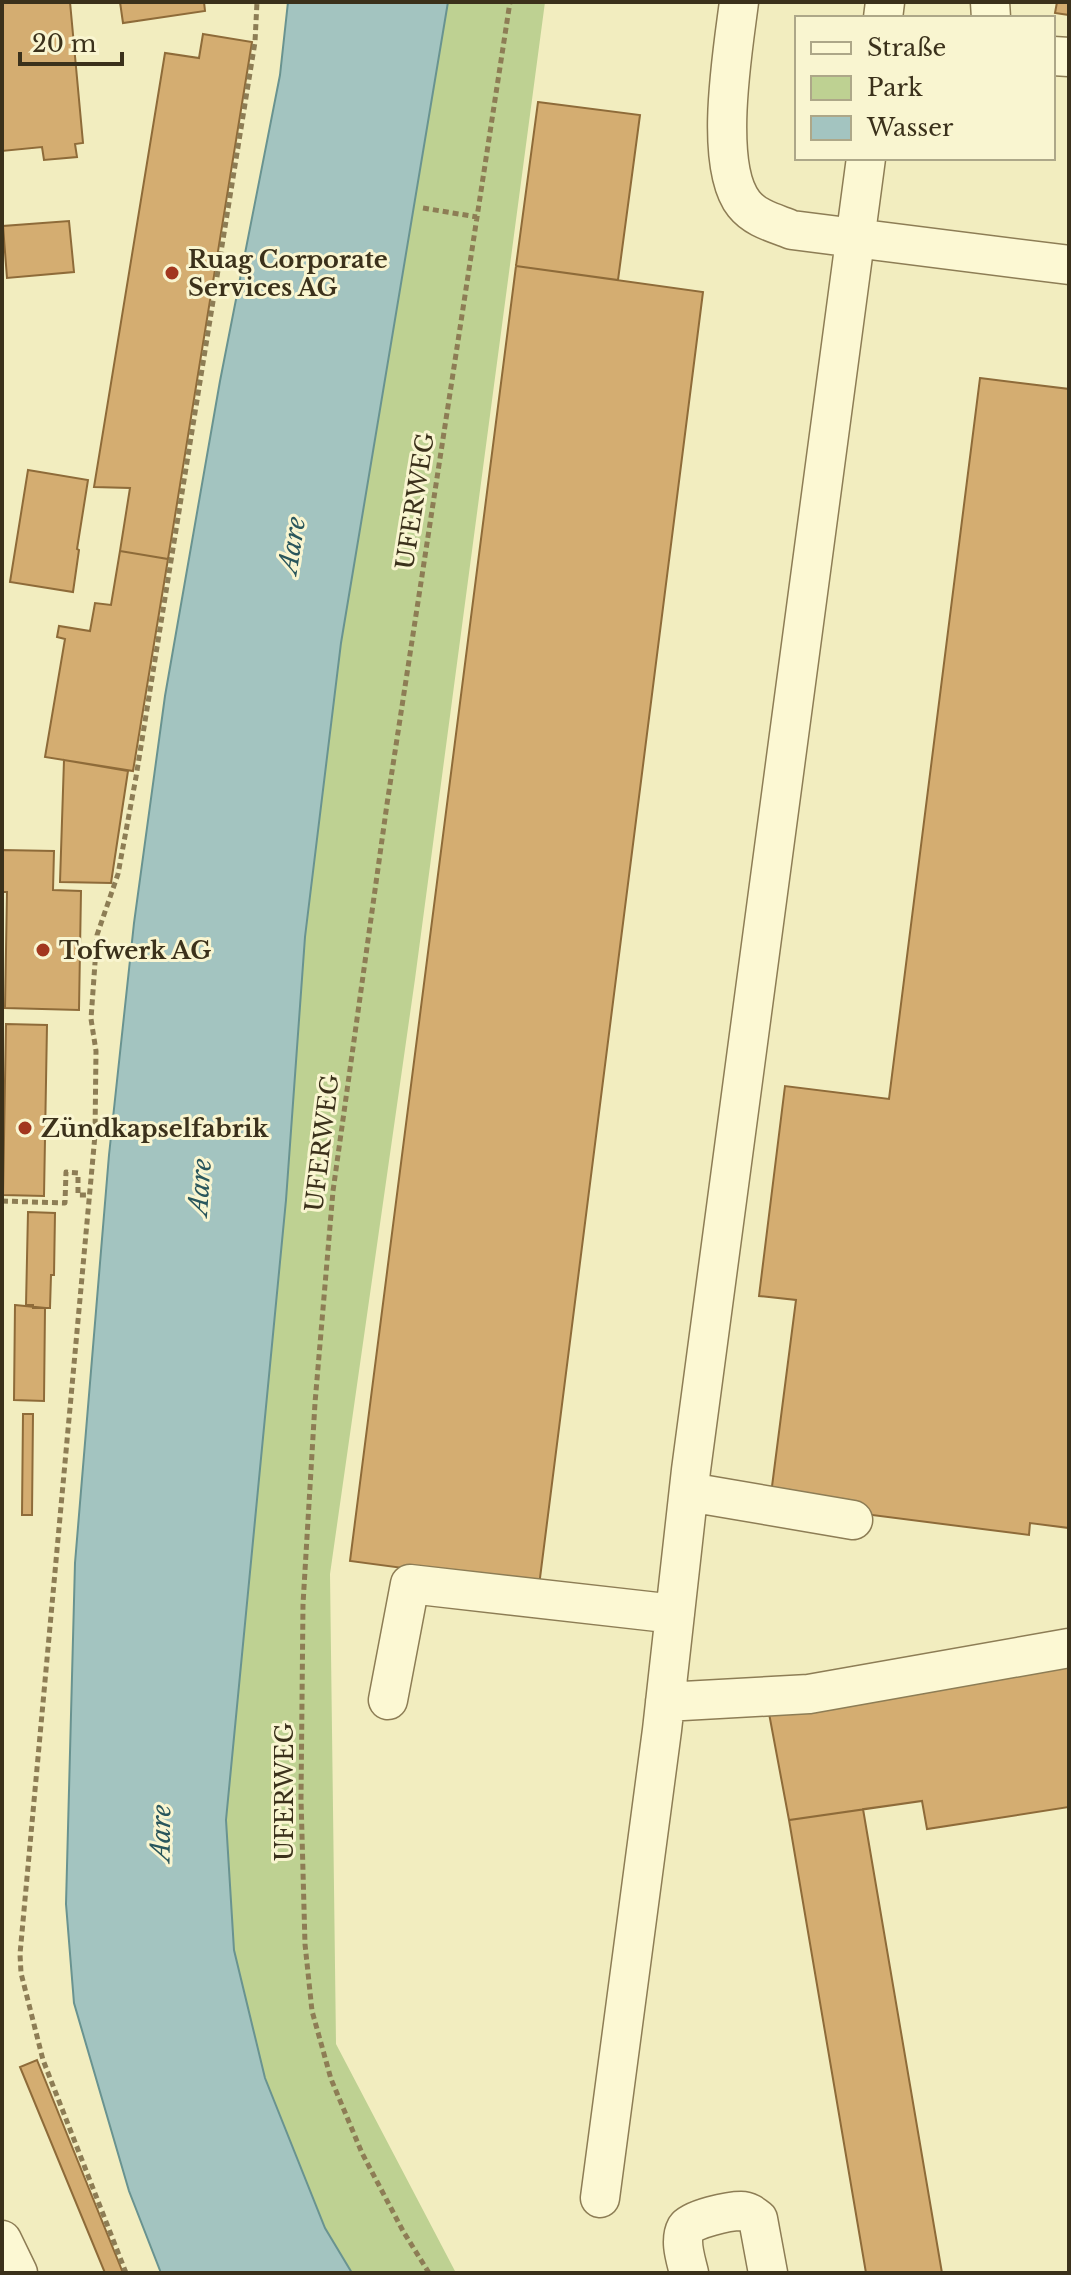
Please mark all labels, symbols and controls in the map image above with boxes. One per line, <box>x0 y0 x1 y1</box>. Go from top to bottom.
scale bar <box>20 16 122 66</box>
legend <box>795 16 1055 160</box>
text: 20 m <box>32 29 97 58</box>
text: Straße <box>867 33 946 62</box>
text: Park <box>867 73 923 102</box>
text: Wasser <box>866 113 954 142</box>
place label: Ruag Corporate Services AG <box>188 245 388 302</box>
marker: Ruag Corporate Services AG <box>163 264 181 282</box>
street label: UFERWEG <box>390 430 440 572</box>
water label: Aare <box>271 514 312 579</box>
place label: Tofwerk AG <box>59 936 211 965</box>
marker: Tofwerk AG <box>34 941 52 959</box>
street label: UFERWEG <box>299 1072 345 1214</box>
place label: Zündkapselfabrik <box>41 1114 269 1143</box>
marker: Zündkapselfabrik <box>16 1119 34 1137</box>
water label: Aare <box>182 1157 218 1219</box>
street label: UFERWEG <box>270 1723 299 1861</box>
water label: Aare <box>144 1804 177 1865</box>

